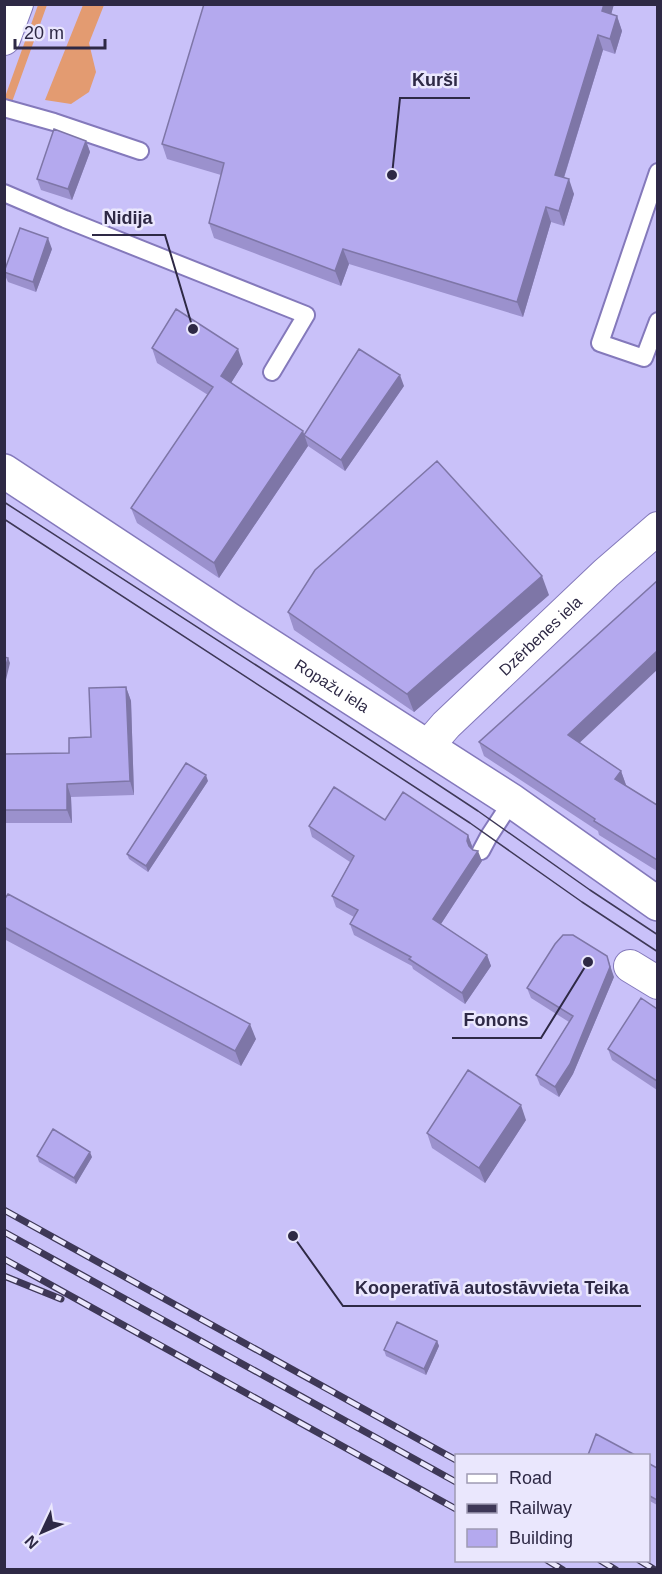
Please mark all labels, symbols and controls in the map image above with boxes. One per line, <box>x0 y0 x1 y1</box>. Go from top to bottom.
scale bar <box>15 12 105 50</box>
text: 20 m <box>24 23 64 43</box>
callout: Kurši <box>400 62 470 98</box>
text: Kurši <box>412 70 458 90</box>
callout: Nidija <box>92 199 165 235</box>
text: Nidija <box>103 208 153 228</box>
street label: Dzērbenes iela <box>496 592 585 678</box>
street label: Ropažu iela <box>292 656 372 716</box>
callout: Fonons <box>452 1002 541 1038</box>
text: Fonons <box>464 1010 529 1030</box>
callout: Kooperatīvā autostāvvieta Teika <box>343 1270 641 1306</box>
text: Kooperatīvā autostāvvieta Teika <box>355 1278 630 1298</box>
legend <box>455 1454 650 1562</box>
text: Road <box>509 1468 552 1488</box>
text: Railway <box>509 1498 572 1518</box>
north arrow <box>12 1502 72 1562</box>
text: Building <box>509 1528 573 1548</box>
text: N <box>21 1532 42 1552</box>

